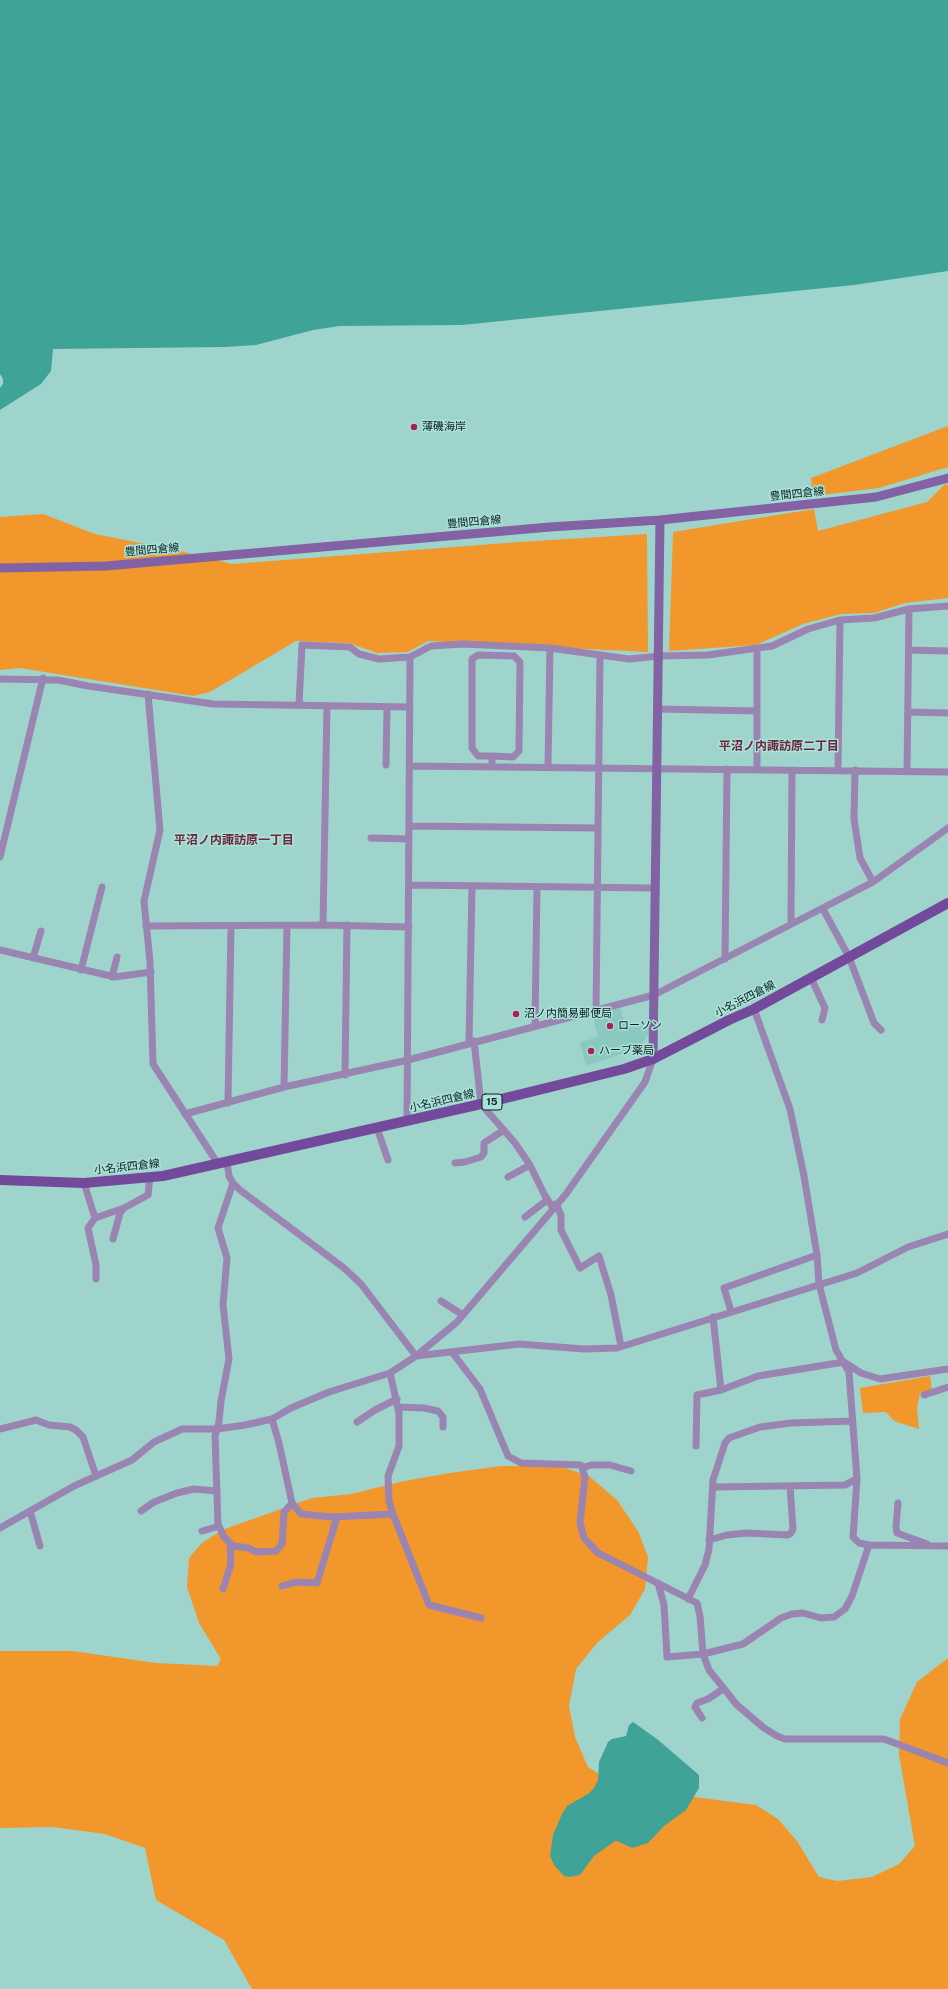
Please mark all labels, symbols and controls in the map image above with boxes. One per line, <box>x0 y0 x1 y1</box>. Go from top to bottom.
place label: 薄磯海岸 <box>422 420 466 434</box>
marker: 薄磯海岸 <box>409 422 419 432</box>
street label: 豊間四倉線 <box>769 485 825 503</box>
street label: 豊間四倉線 <box>446 513 502 531</box>
street label: 豊間四倉線 <box>124 541 180 559</box>
district label: 平沼ノ内諏訪原二丁目 <box>719 739 839 753</box>
district label: 平沼ノ内諏訪原一丁目 <box>174 833 294 847</box>
street label: 小名浜四倉線 <box>713 978 777 1020</box>
place label: 沼ノ内簡易郵便局 <box>524 1007 612 1021</box>
marker: 沼ノ内簡易郵便局 <box>511 1009 521 1019</box>
place label: ローソン <box>618 1019 662 1033</box>
marker: ローソン <box>605 1021 615 1031</box>
place label: ハーブ薬局 <box>599 1044 654 1058</box>
marker: ハーブ薬局 <box>586 1046 596 1056</box>
street label: 小名浜四倉線 <box>408 1087 476 1115</box>
road number: 15 <box>482 1094 502 1110</box>
street label: 小名浜四倉線 <box>93 1157 161 1177</box>

